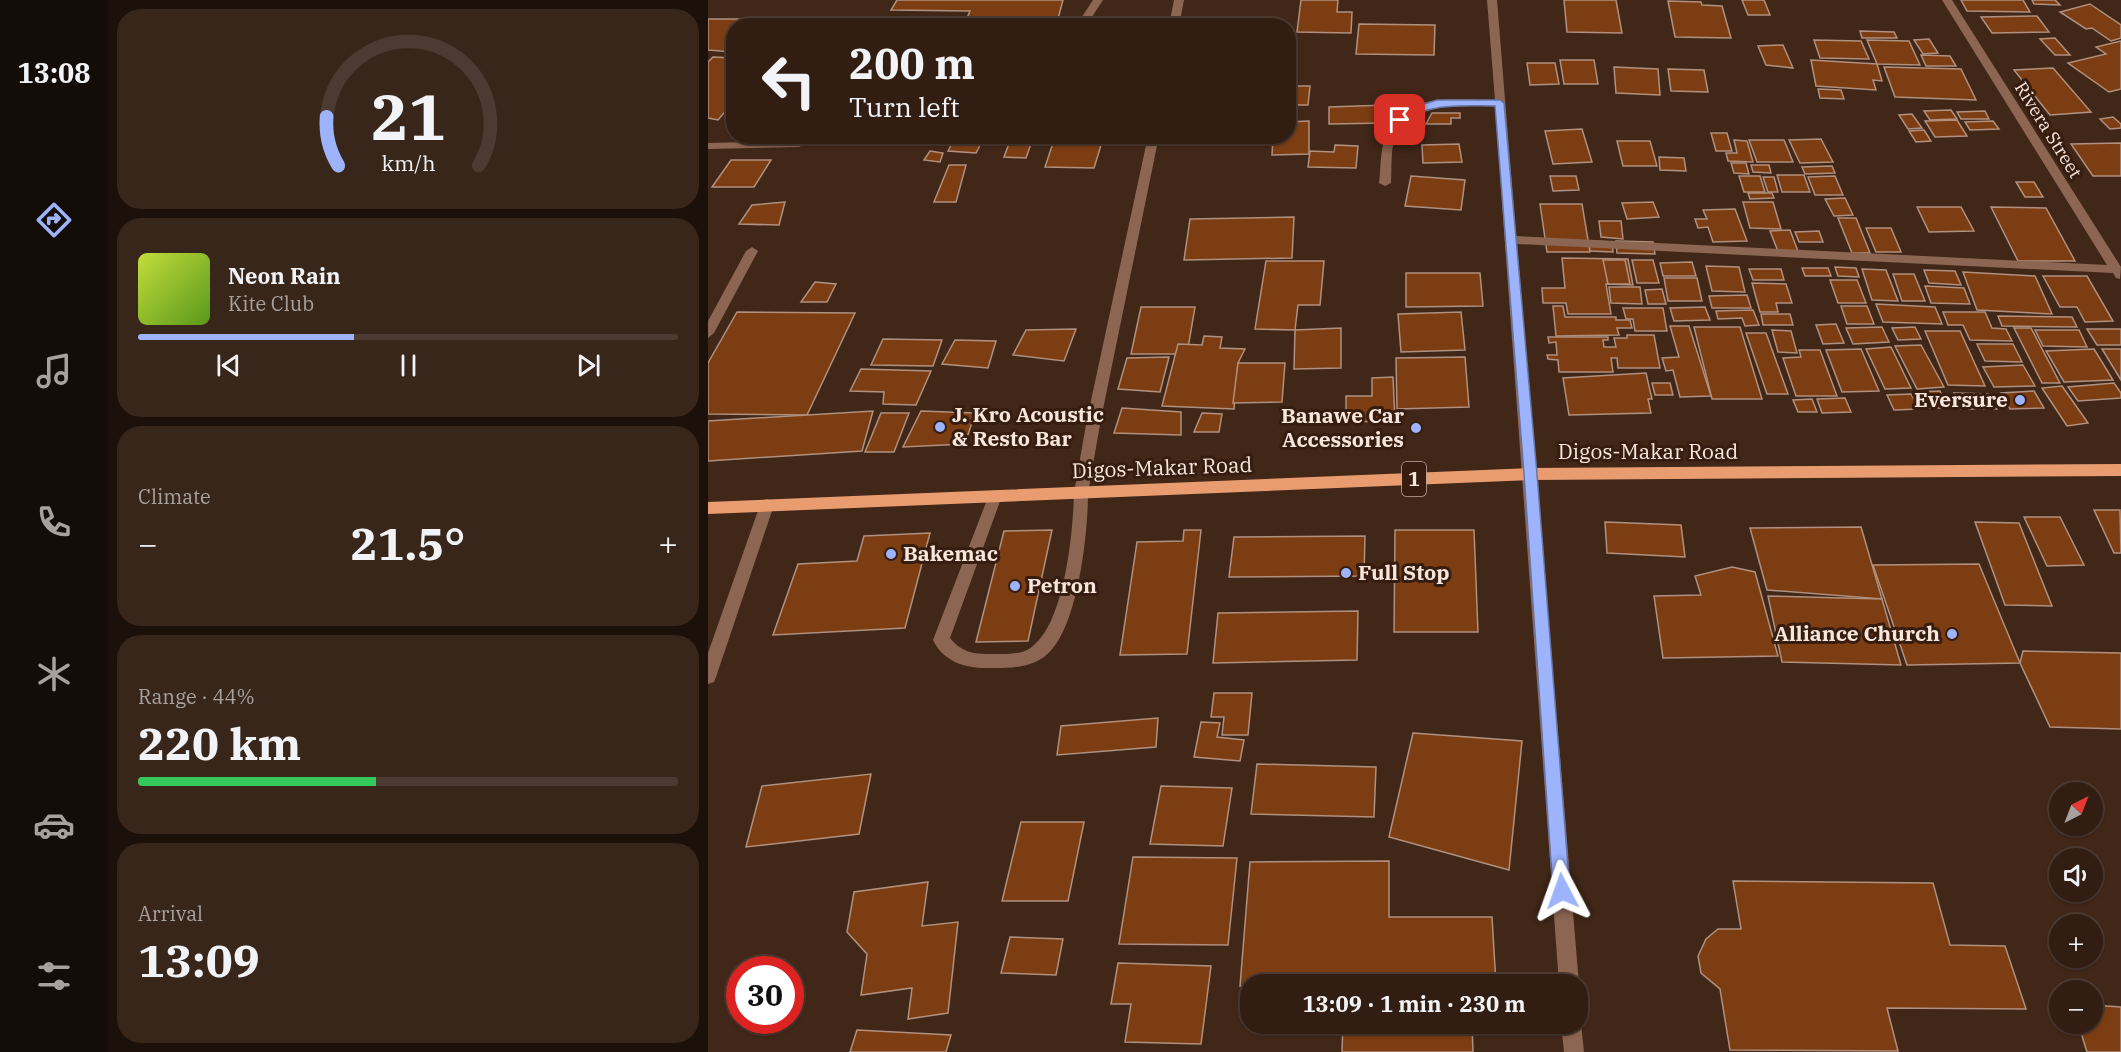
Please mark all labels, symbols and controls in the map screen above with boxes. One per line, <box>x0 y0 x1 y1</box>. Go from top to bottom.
text: 200 m <box>849 36 975 91</box>
icon: left <box>750 42 828 120</box>
text: 13:08 <box>18 55 90 90</box>
text: 21 <box>371 76 445 157</box>
street label: Rivera Street <box>2010 77 2087 182</box>
text: Turn left <box>849 89 960 124</box>
pin <box>1374 94 1425 145</box>
icon: arrive <box>1383 103 1416 136</box>
text: km/h <box>381 149 435 177</box>
icon: directions <box>33 199 75 241</box>
text: Neon Rain <box>228 261 341 290</box>
text: Kite Club <box>228 290 314 317</box>
icon: previous <box>212 349 245 382</box>
icon: pause <box>392 349 425 382</box>
icon: next <box>572 349 605 382</box>
icon: music <box>33 350 75 392</box>
place label: Eversure <box>1914 385 2008 413</box>
marker: Eversure <box>2013 393 2027 407</box>
place label: J. Kro Acoustic & Resto Bar <box>952 400 1104 452</box>
place label: Banawe Car Accessories <box>1281 401 1405 453</box>
marker: J. Kro Acoustic & Resto Bar <box>933 420 947 434</box>
marker: Banawe Car Accessories <box>1409 421 1423 435</box>
street label: Digos-Makar Road <box>1558 437 1739 465</box>
street label: Digos-Makar Road <box>1071 450 1253 484</box>
road number: 1 <box>1402 462 1426 496</box>
text: Climate <box>138 483 211 510</box>
icon: phone <box>33 501 75 543</box>
text: 21.5° <box>351 514 465 572</box>
text: − <box>138 522 158 565</box>
text: + <box>658 522 678 565</box>
place label: Bakemac <box>903 539 998 567</box>
marker: Bakemac <box>884 547 898 561</box>
place label: Full Stop <box>1358 558 1450 586</box>
marker: Full Stop <box>1339 566 1353 580</box>
place label: Petron <box>1027 571 1097 599</box>
marker: Petron <box>1008 579 1022 593</box>
place label: Alliance Church <box>1774 619 1940 647</box>
marker: Alliance Church <box>1945 627 1959 641</box>
icon: climate <box>33 653 75 695</box>
text: Range · 44% <box>138 683 255 710</box>
text: 220 km <box>138 714 301 772</box>
north arrow <box>2049 782 2103 836</box>
map controls <box>2049 782 2103 1034</box>
icon: car <box>33 804 75 846</box>
button: sound <box>2049 848 2103 902</box>
position arrow <box>1530 859 1594 923</box>
text: Arrival <box>138 900 203 927</box>
button: + <box>2049 914 2103 968</box>
text: 13:09 <box>138 931 260 989</box>
icon: filters <box>33 955 75 997</box>
speed limit sign: 30 <box>726 956 804 1034</box>
button: − <box>2049 980 2103 1034</box>
text: 13:09 · 1 min · 230 m <box>1302 989 1526 1018</box>

